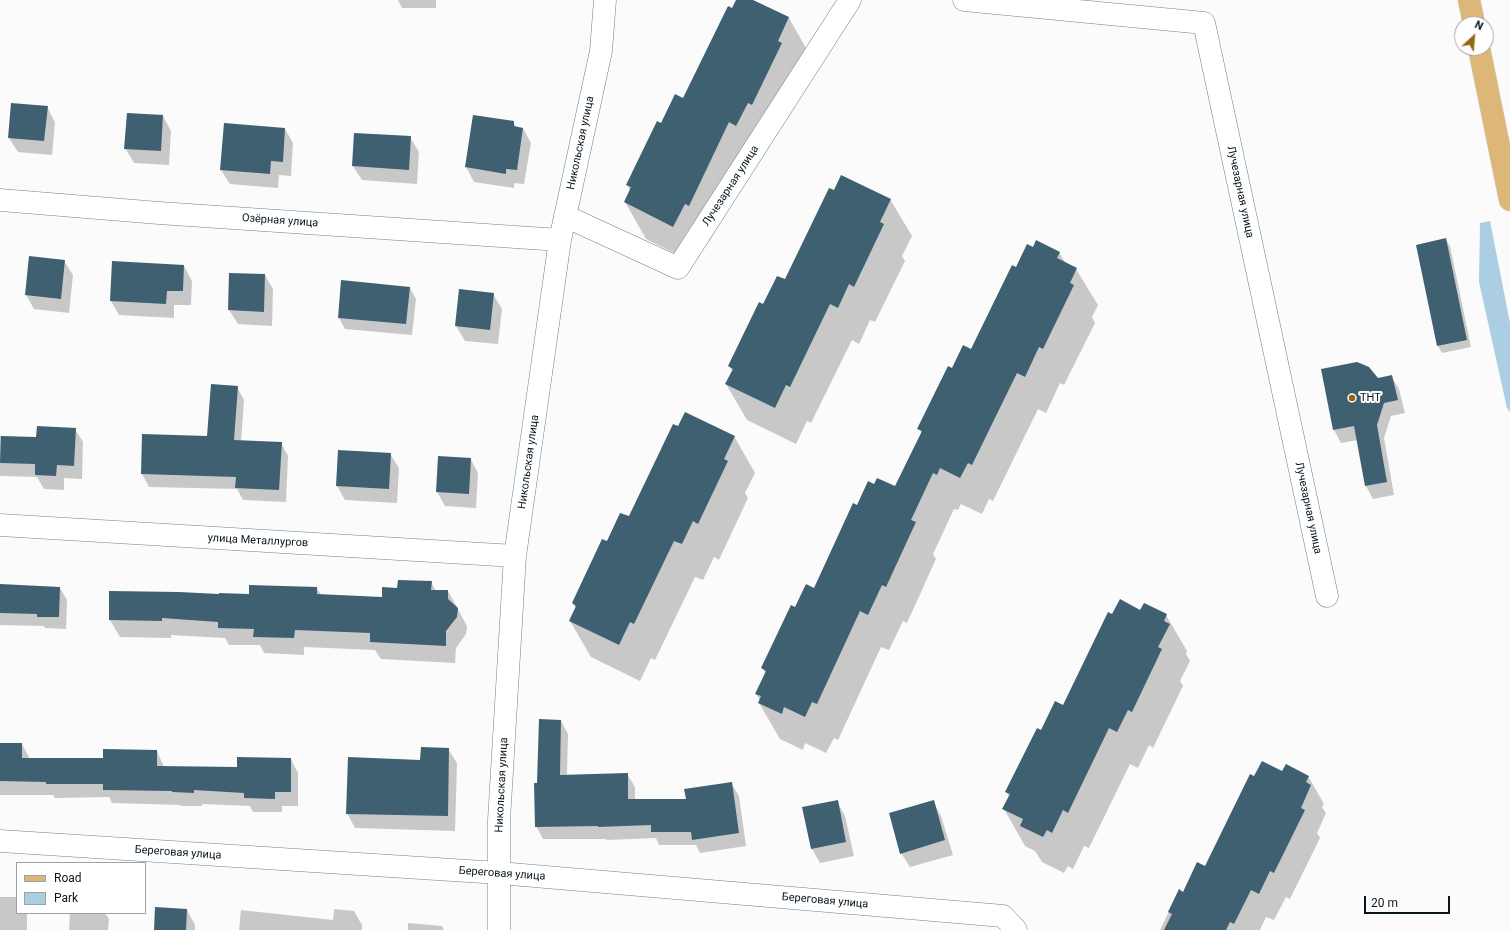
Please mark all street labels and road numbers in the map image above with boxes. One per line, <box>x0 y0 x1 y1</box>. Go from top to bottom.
street label: Никольская улица <box>565 95 597 191</box>
street label: Лучезарная улица <box>700 143 762 229</box>
street label: Лучезарная улица <box>1224 145 1256 239</box>
street label: Озёрная улица <box>241 212 319 230</box>
street label: Никольская улица <box>516 414 542 510</box>
street label: Лучезарная улица <box>1292 461 1324 555</box>
street label: улица Металлургов <box>207 532 309 550</box>
street label: Никольская улица <box>493 737 511 833</box>
street label: Береговая улица <box>134 843 222 863</box>
street label: Береговая улица <box>458 864 546 884</box>
street label: Береговая улица <box>781 891 869 911</box>

